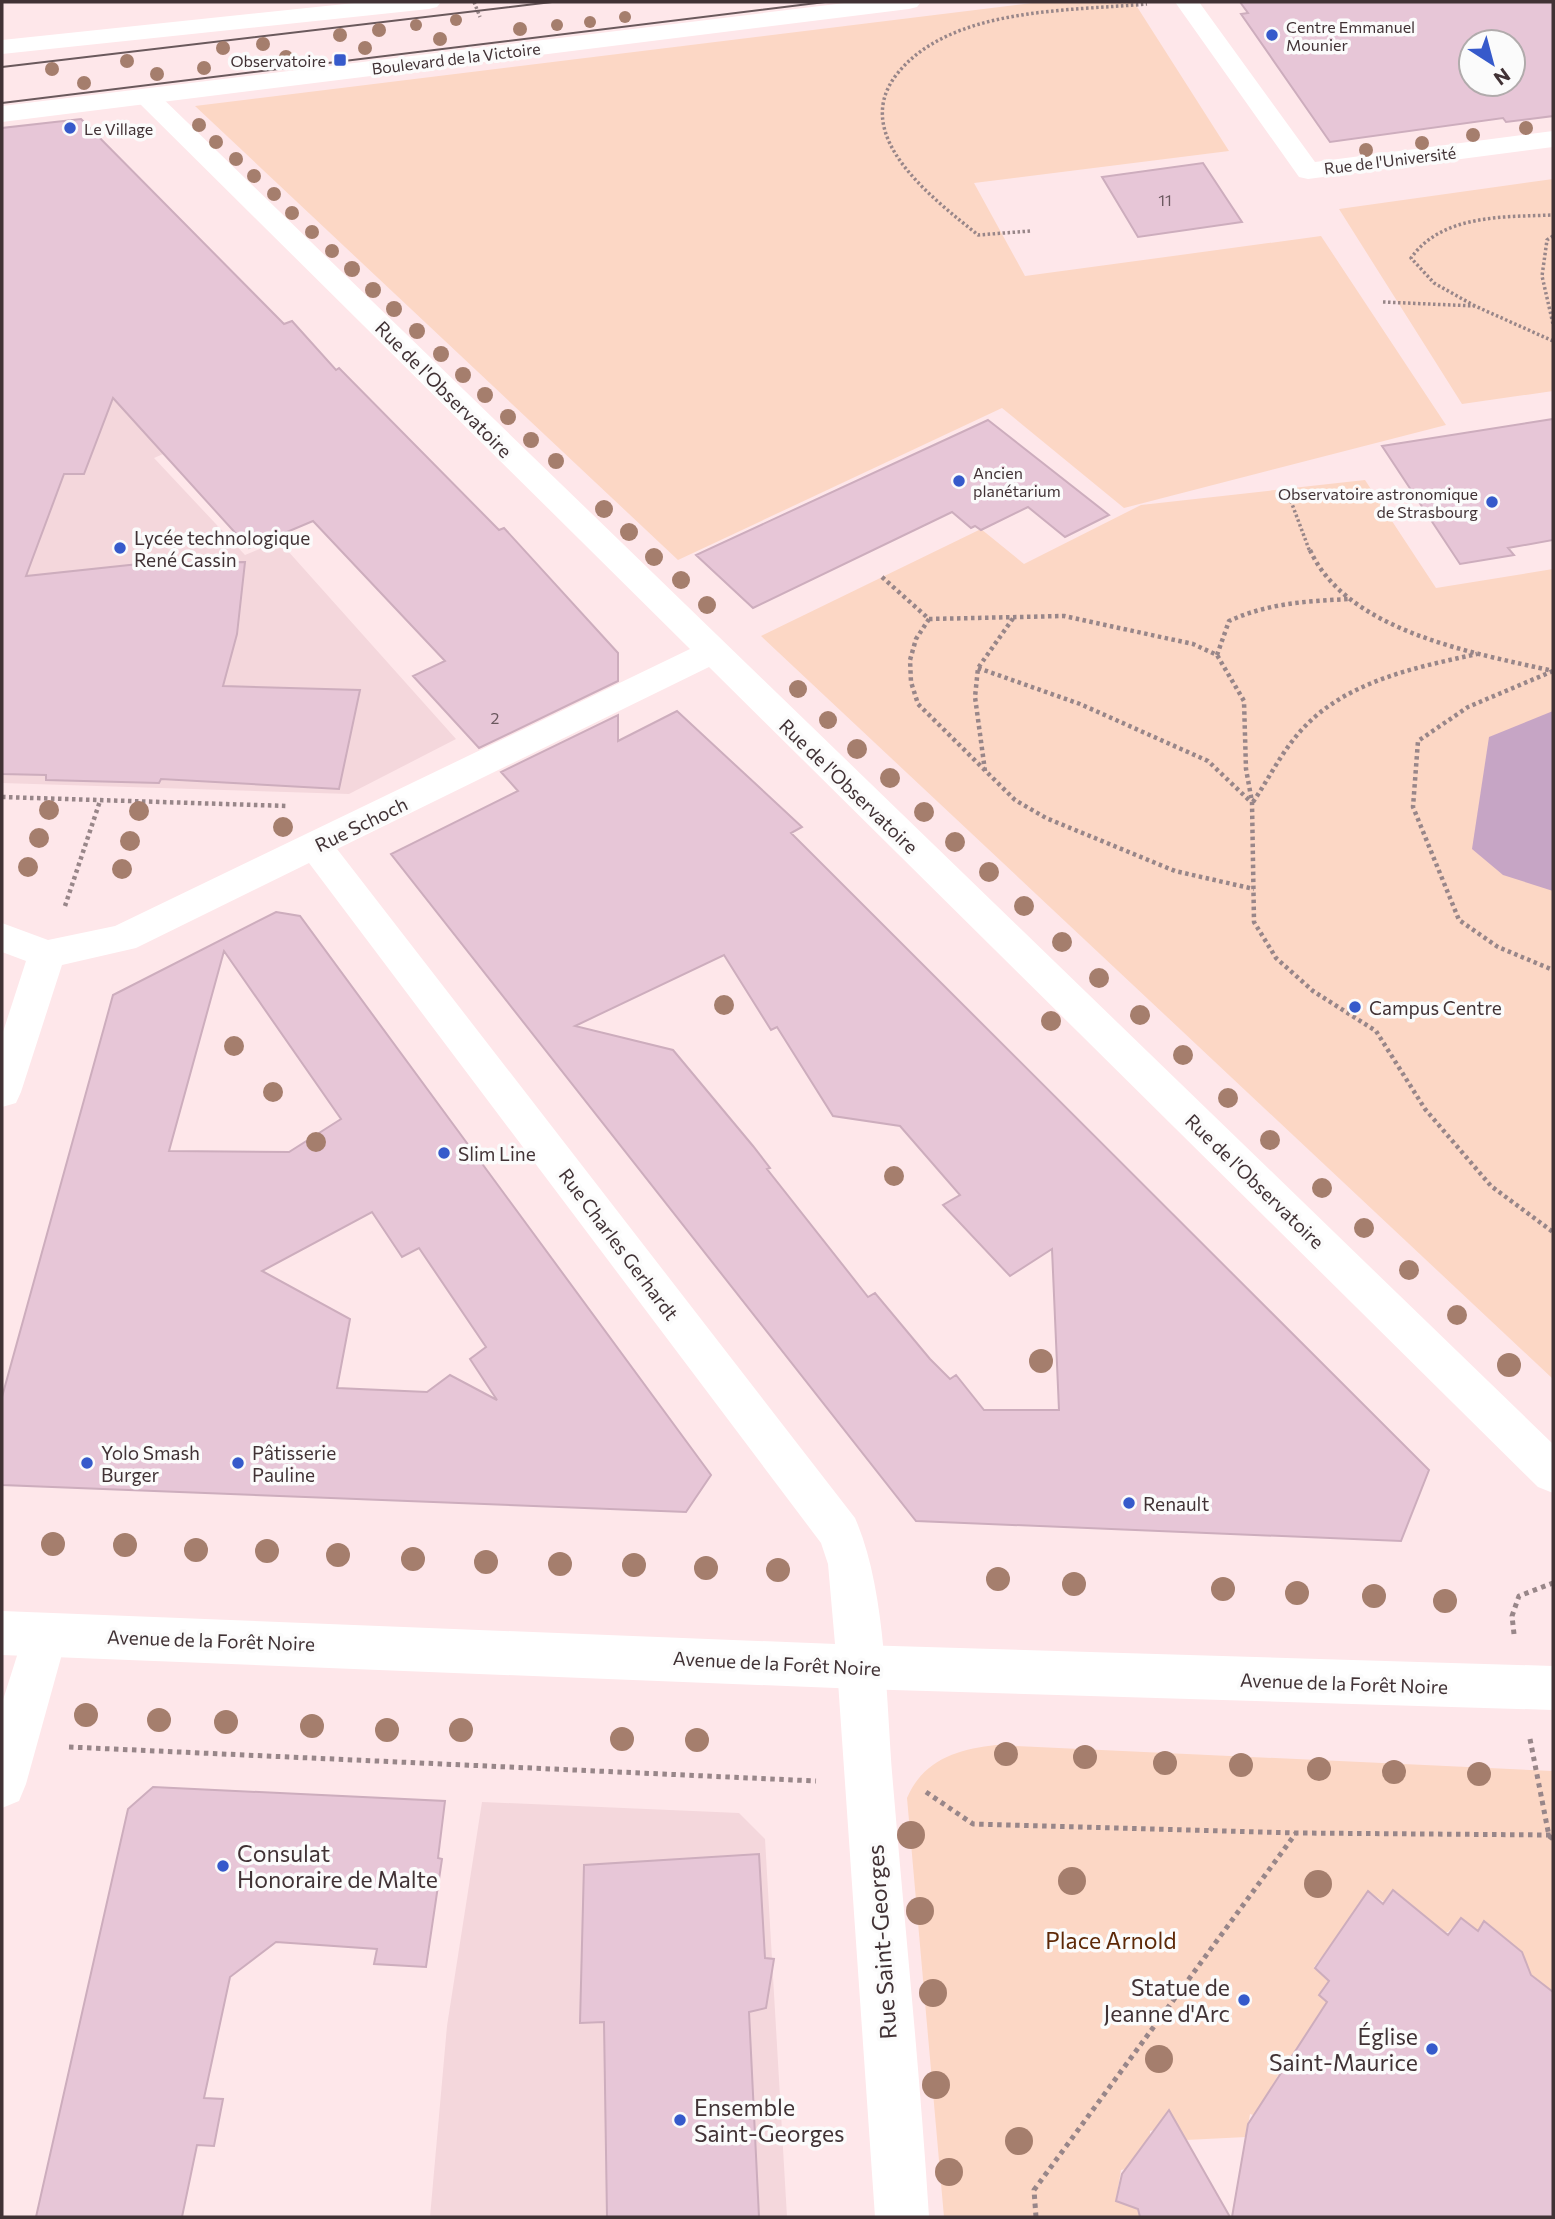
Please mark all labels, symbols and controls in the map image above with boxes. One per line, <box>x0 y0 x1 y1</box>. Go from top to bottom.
place label: Centre Emmanuel Mounier <box>1286 17 1415 54</box>
marker: Centre Emmanuel Mounier <box>1264 27 1280 43</box>
north arrow <box>1457 28 1527 98</box>
street label: Boulevard de la Victoire <box>371 38 541 78</box>
place label: Observatoire <box>230 51 326 70</box>
marker: Observatoire <box>332 52 348 68</box>
text: N <box>1490 64 1515 91</box>
place label: Le Village <box>84 119 153 138</box>
marker: Le Village <box>62 120 78 136</box>
street label: Rue de l'Université <box>1323 142 1457 178</box>
house number: 11 <box>1158 190 1172 209</box>
street label: Rue de l'Observatoire <box>371 316 517 462</box>
place label: Ancien planétarium <box>973 463 1061 500</box>
marker: Ancien planétarium <box>951 473 967 489</box>
place label: Observatoire astronomique de Strasbourg <box>1278 484 1478 521</box>
marker: Observatoire astronomique de Strasbourg <box>1484 494 1500 510</box>
place label: Lycée technologique René Cassin <box>134 526 310 571</box>
marker: Lycée technologique René Cassin <box>112 540 128 556</box>
house number: 2 <box>491 708 500 727</box>
street label: Rue de l'Observatoire <box>775 714 923 858</box>
street label: Rue Schoch <box>311 792 411 856</box>
place label: Campus Centre <box>1369 996 1502 1019</box>
marker: Campus Centre <box>1347 999 1363 1015</box>
street label: Rue de l'Observatoire <box>1181 1109 1329 1253</box>
place label: Slim Line <box>458 1142 536 1165</box>
marker: Slim Line <box>436 1145 452 1161</box>
street label: Rue Charles Gerhardt <box>554 1164 684 1324</box>
place label: Yolo Smash Burger <box>101 1441 200 1486</box>
place label: Pâtisserie Pauline <box>252 1441 336 1486</box>
marker: Yolo Smash Burger <box>79 1455 95 1471</box>
marker: Pâtisserie Pauline <box>230 1455 246 1471</box>
place label: Renault <box>1143 1492 1209 1515</box>
marker: Renault <box>1121 1495 1137 1511</box>
street label: Avenue de la Forêt Noire <box>107 1625 315 1655</box>
street label: Avenue de la Forêt Noire <box>672 1646 882 1680</box>
street label: Avenue de la Forêt Noire <box>1240 1668 1448 1698</box>
place label: Consulat Honoraire de Malte <box>237 1839 438 1893</box>
street label: Rue Saint-Georges <box>860 1844 902 2040</box>
marker: Consulat Honoraire de Malte <box>215 1858 231 1874</box>
park label: Place Arnold <box>1045 1926 1177 1954</box>
place label: Statue de Jeanne d'Arc <box>1104 1973 1230 2027</box>
marker: Statue de Jeanne d'Arc <box>1236 1992 1252 2008</box>
place label: Église Saint-Maurice <box>1269 2022 1418 2076</box>
marker: Église Saint-Maurice <box>1424 2041 1440 2057</box>
place label: Ensemble Saint-Georges <box>694 2093 845 2147</box>
marker: Ensemble Saint-Georges <box>672 2112 688 2128</box>

